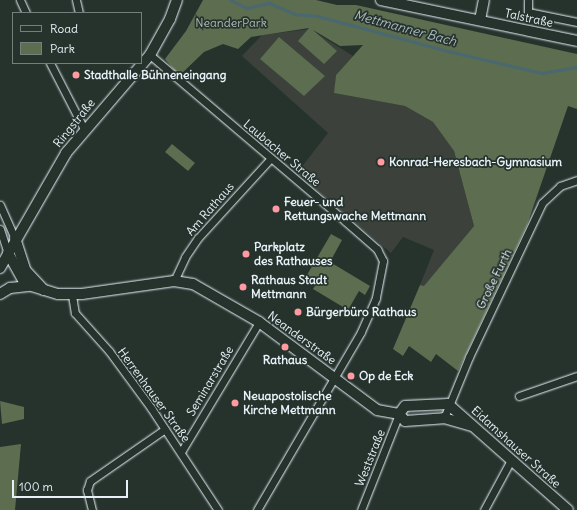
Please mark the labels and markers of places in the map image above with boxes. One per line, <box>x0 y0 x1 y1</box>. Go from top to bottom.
place label: Stadthalle Bühneneingang <box>84 68 226 82</box>
marker: Stadthalle Bühneneingang <box>71 70 81 80</box>
place label: Konrad-Heresbach-Gymnasium <box>389 155 562 169</box>
marker: Konrad-Heresbach-Gymnasium <box>376 157 386 167</box>
place label: Feuer- und Rettungswache Mettmann <box>284 195 426 223</box>
marker: Feuer- und Rettungswache Mettmann <box>271 204 281 214</box>
place label: Parkplatz des Rathauses <box>254 240 332 268</box>
marker: Parkplatz des Rathauses <box>241 249 251 259</box>
place label: Rathaus Stadt Mettmann <box>251 273 327 301</box>
marker: Rathaus Stadt Mettmann <box>238 282 248 292</box>
place label: Bürgerbüro Rathaus <box>306 305 416 319</box>
marker: Bürgerbüro Rathaus <box>293 307 303 317</box>
marker: Rathaus <box>280 342 290 352</box>
place label: Rathaus <box>263 353 307 367</box>
place label: Op de Eck <box>359 369 413 383</box>
marker: Op de Eck <box>346 371 356 381</box>
place label: Neuapostolische Kirche Mettmann <box>243 389 336 417</box>
marker: Neuapostolische Kirche Mettmann <box>230 398 240 408</box>

